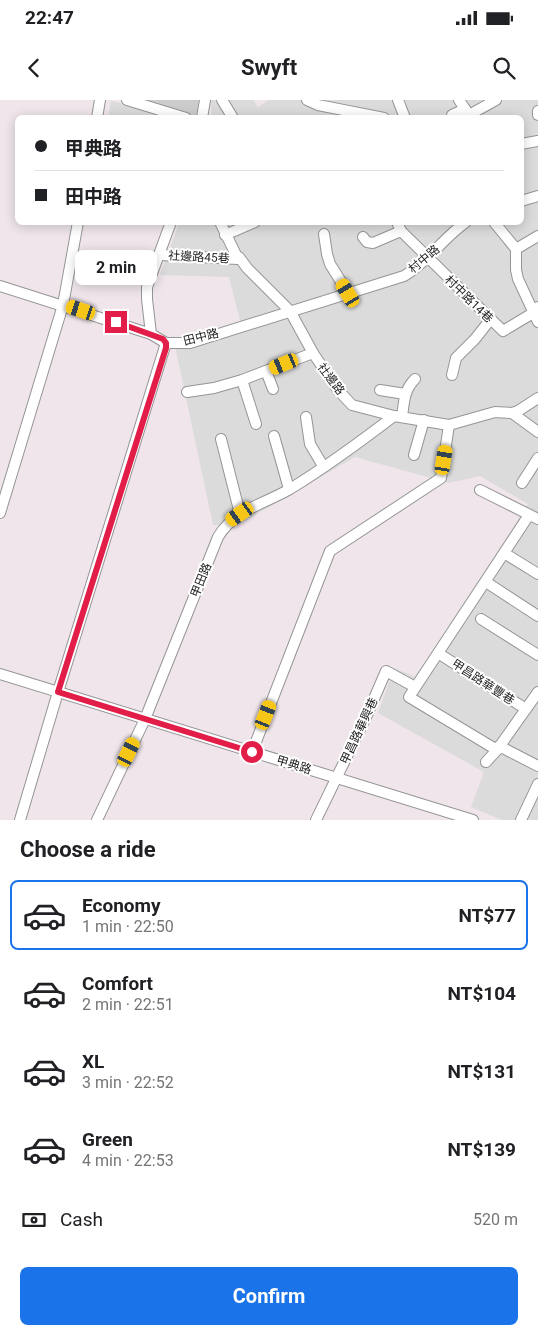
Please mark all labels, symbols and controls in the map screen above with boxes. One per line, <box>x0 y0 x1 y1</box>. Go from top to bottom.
text: 22:47 <box>25 6 74 29</box>
icon: back <box>20 54 48 82</box>
icon: search <box>490 54 518 82</box>
text: Swyft <box>241 55 297 80</box>
text: 甲典路 <box>65 137 122 160</box>
text: 田中路 <box>65 185 122 208</box>
street label: 村中路 <box>406 242 442 276</box>
street label: 社邊路45巷 <box>168 248 230 266</box>
callout: 2 min <box>75 250 157 284</box>
text: 2 min <box>96 258 136 277</box>
street label: 村中路14巷 <box>442 273 496 325</box>
car <box>333 276 362 310</box>
car <box>64 298 97 322</box>
route end <box>105 311 127 333</box>
street label: 田中路 <box>182 326 220 348</box>
car <box>267 351 300 377</box>
street label: 社邊路 <box>315 360 347 398</box>
car <box>434 444 453 476</box>
car <box>223 499 256 529</box>
street label: 甲田路 <box>188 561 214 599</box>
street label: 甲昌路華豐巷 <box>449 657 517 707</box>
street label: 甲昌路華興巷 <box>337 695 381 767</box>
car <box>253 698 278 732</box>
car <box>115 735 142 769</box>
route start <box>241 741 263 763</box>
street label: 甲典路 <box>275 753 313 777</box>
text: Choose a ride <box>20 837 156 862</box>
icon: car <box>22 893 67 938</box>
text: Economy <box>82 894 161 917</box>
text: NT$77 <box>458 904 516 927</box>
text: 1 min · 22:50 <box>82 917 174 936</box>
icon: car <box>22 971 67 1016</box>
text: Comfort <box>82 972 153 995</box>
text: NT$104 <box>447 982 516 1005</box>
text: 2 min · 22:51 <box>82 995 174 1014</box>
icon: car <box>22 1049 67 1094</box>
text: XL <box>82 1050 104 1073</box>
text: NT$131 <box>447 1060 516 1083</box>
text: 3 min · 22:52 <box>82 1073 174 1092</box>
icon: car <box>22 1127 67 1172</box>
text: Green <box>82 1128 133 1151</box>
text: NT$139 <box>447 1138 516 1161</box>
text: 4 min · 22:53 <box>82 1151 174 1170</box>
icon: cash <box>20 1206 48 1234</box>
text: Cash <box>60 1208 103 1231</box>
text: 520 m <box>473 1210 518 1229</box>
button: Confirm <box>20 1267 518 1325</box>

